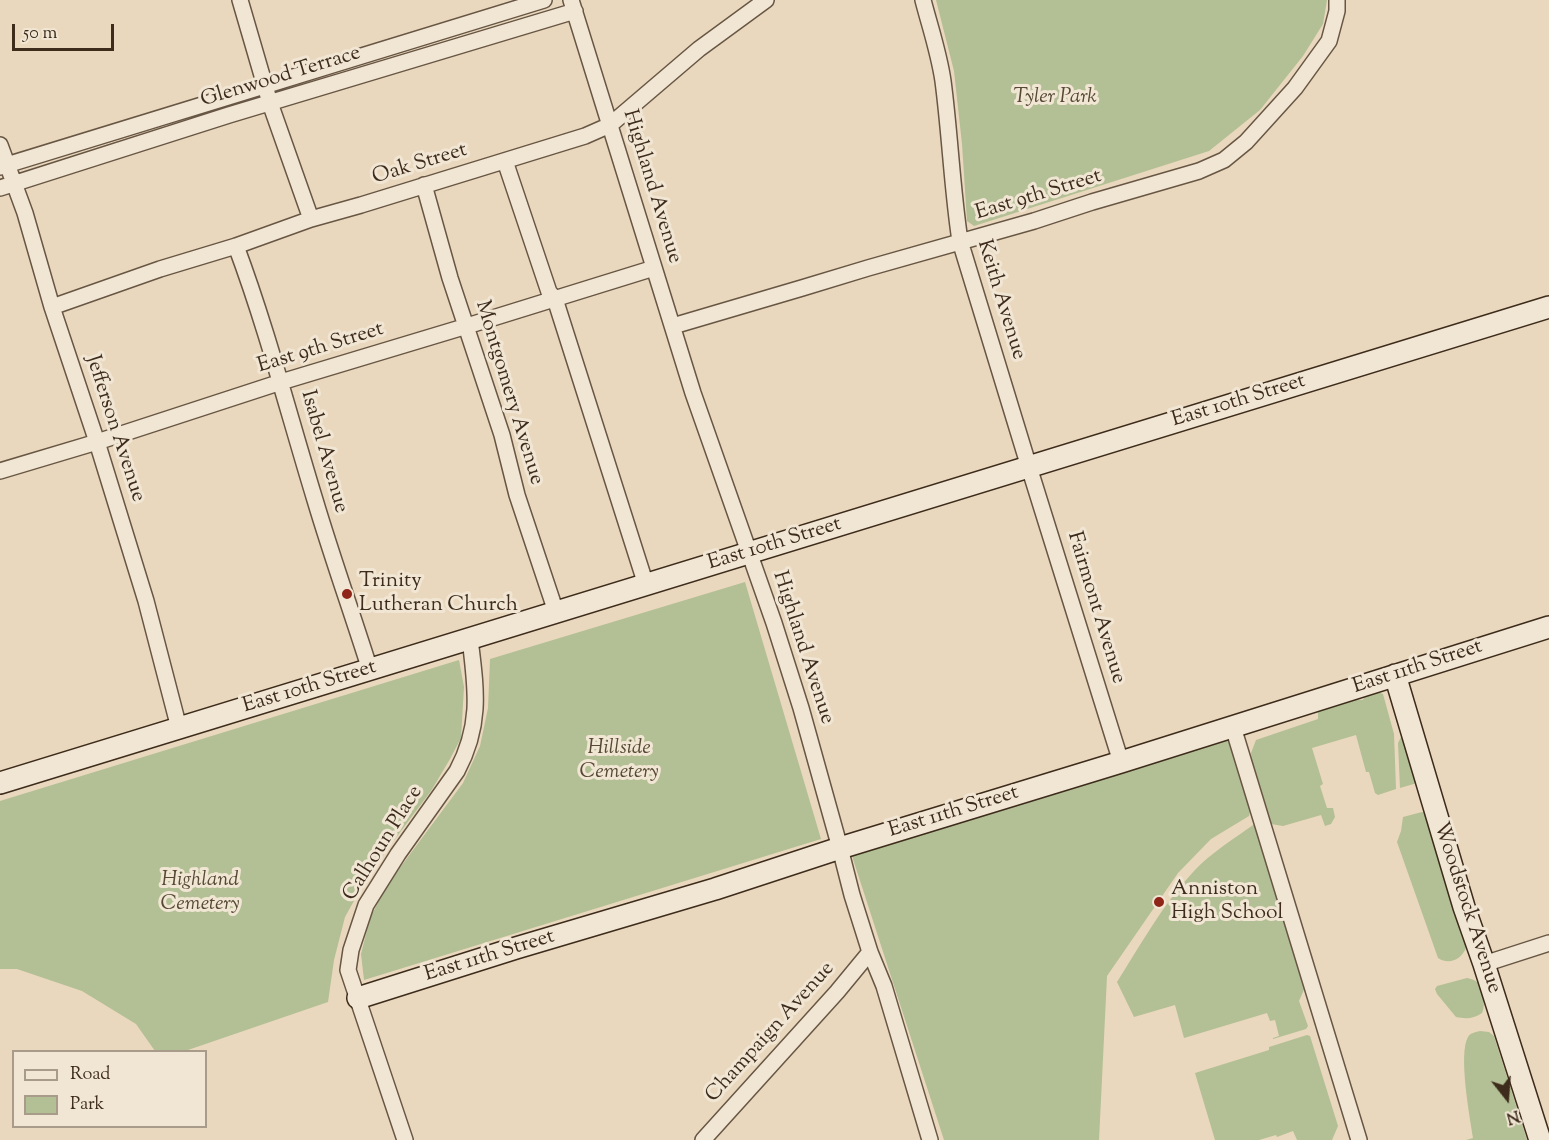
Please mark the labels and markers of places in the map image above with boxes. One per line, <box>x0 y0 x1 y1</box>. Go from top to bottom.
place label: Trinity Lutheran Church <box>359 569 518 619</box>
marker: Trinity Lutheran Church <box>340 587 354 601</box>
place label: Anniston High School <box>1171 877 1283 927</box>
marker: Anniston High School <box>1152 895 1166 909</box>

